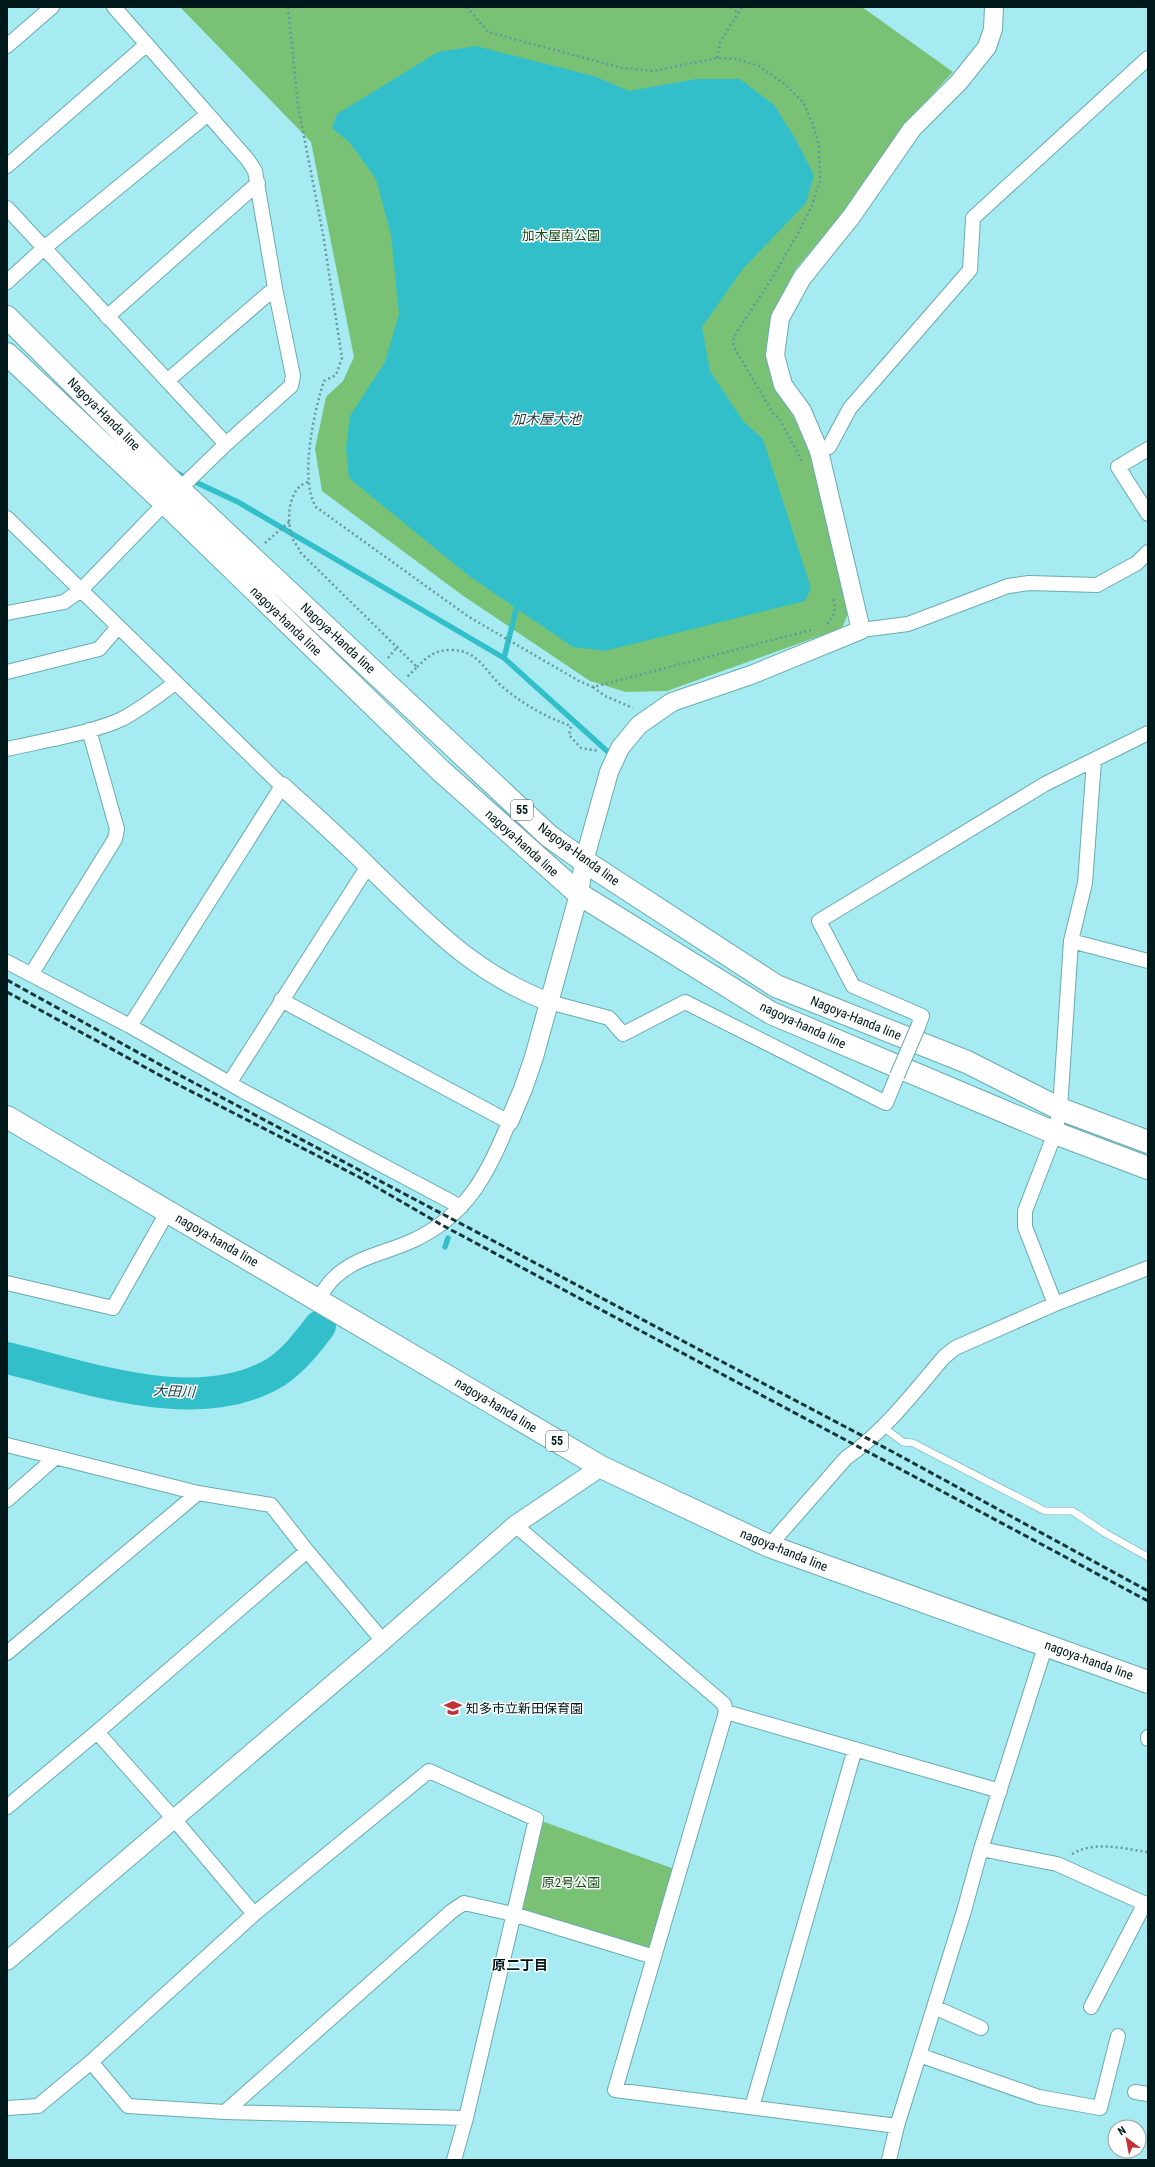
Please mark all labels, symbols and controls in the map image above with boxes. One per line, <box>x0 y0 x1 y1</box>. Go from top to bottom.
park label: 加木屋南公園 <box>522 228 600 243</box>
street label: Nagoya-Handa line <box>65 375 143 453</box>
water label: 加木屋大池 <box>511 411 583 427</box>
street label: nagoya-handa line <box>247 583 325 659</box>
street label: Nagoya-Handa line <box>298 600 378 676</box>
road number: 55 <box>511 800 533 820</box>
street label: nagoya-handa line <box>482 806 562 880</box>
street label: Nagoya-Handa line <box>536 820 622 888</box>
street label: Nagoya-Handa line <box>808 993 904 1043</box>
street label: nagoya-handa line <box>758 999 848 1051</box>
street label: nagoya-handa line <box>173 1210 261 1270</box>
street label: nagoya-handa line <box>452 1375 540 1435</box>
water label: 大田川 <box>153 1382 197 1400</box>
road number: 55 <box>546 1431 568 1451</box>
street label: nagoya-handa line <box>738 1526 830 1574</box>
street label: nagoya-handa line <box>1043 1637 1135 1683</box>
school or university icon: 知多市立新田保育園 <box>443 1698 463 1718</box>
place label: 知多市立新田保育園 <box>466 1701 583 1716</box>
park label: 原2号公園 <box>542 1875 600 1890</box>
district label: 原二丁目 <box>492 1957 548 1973</box>
north arrow <box>1107 2119 1147 2159</box>
text: N <box>1116 2124 1128 2138</box>

